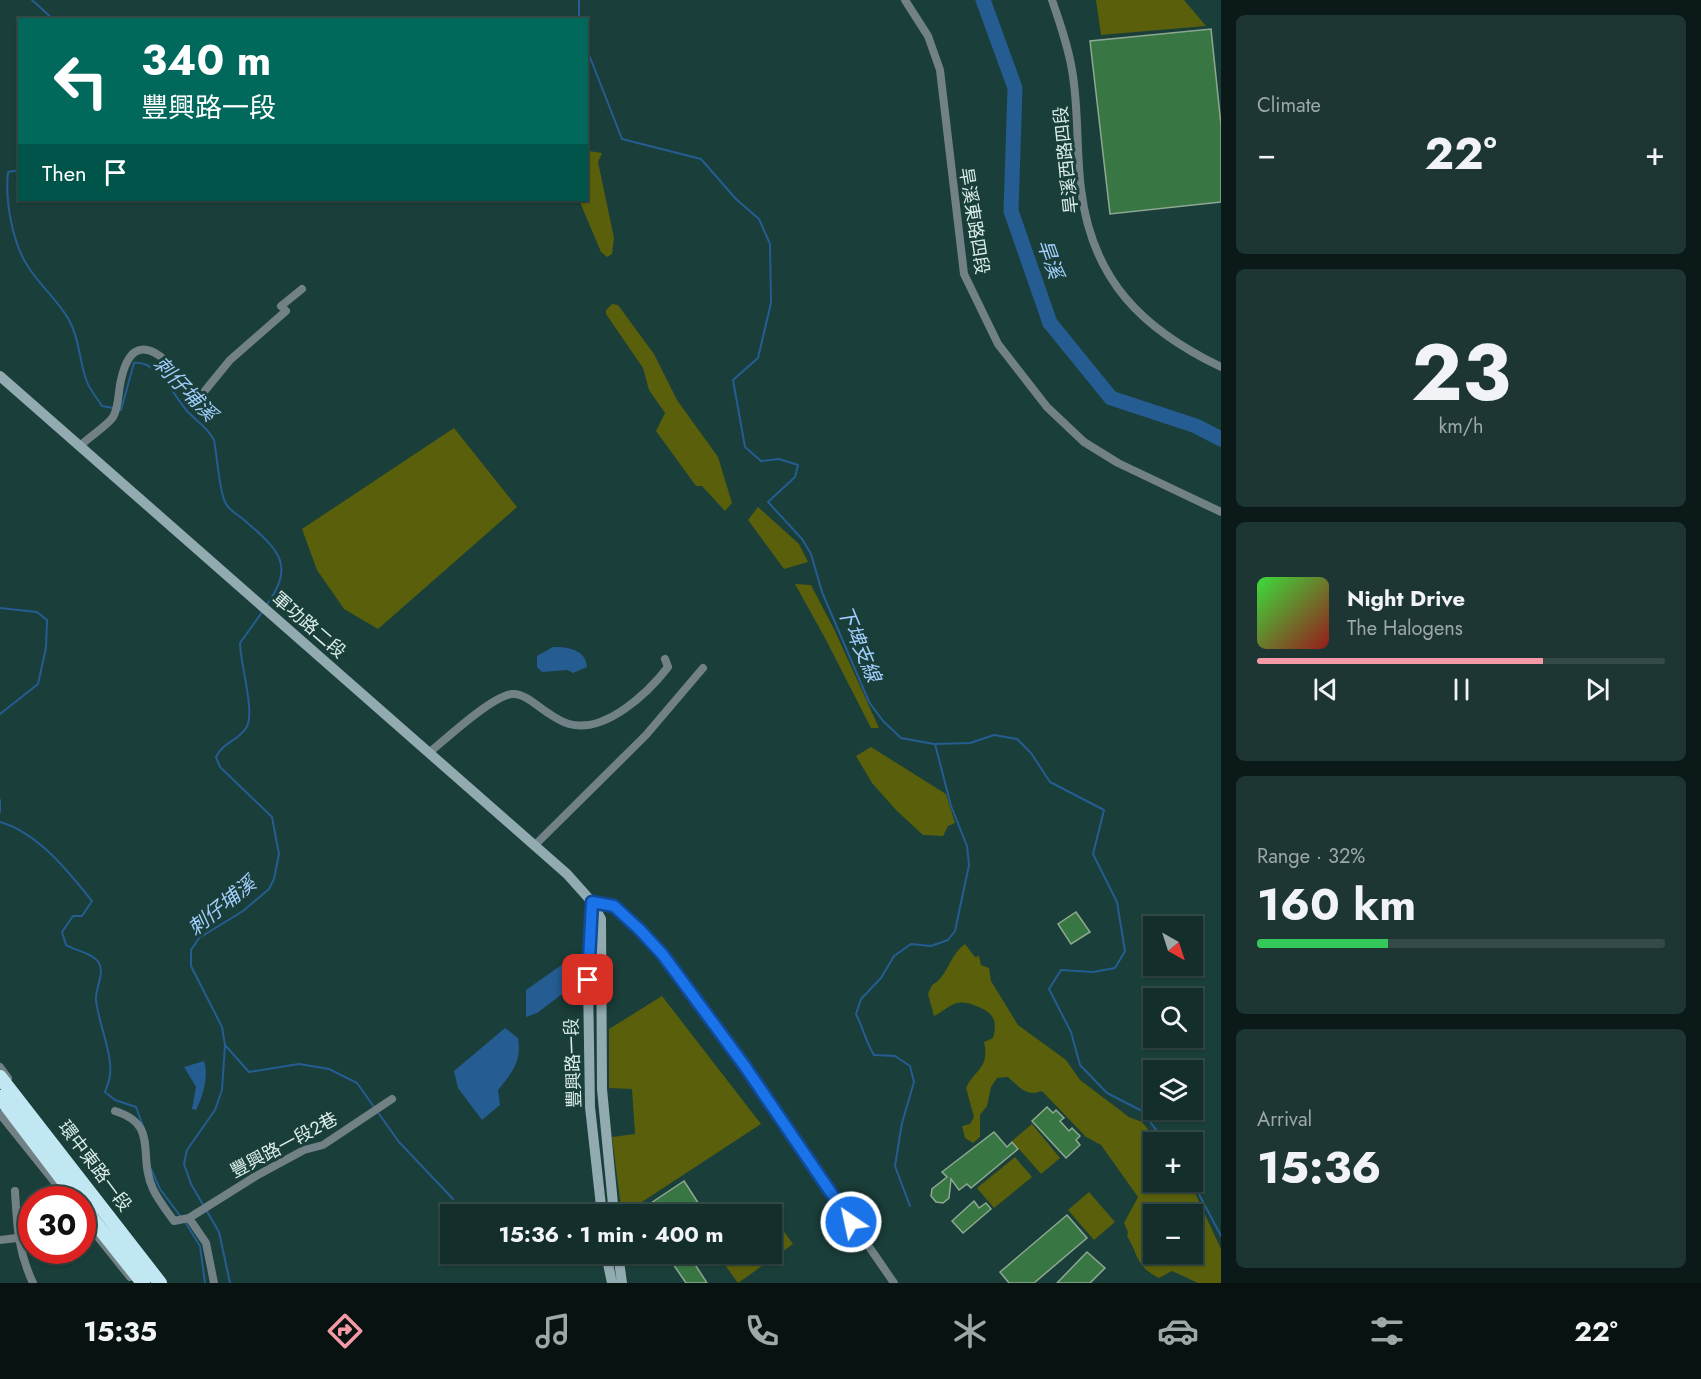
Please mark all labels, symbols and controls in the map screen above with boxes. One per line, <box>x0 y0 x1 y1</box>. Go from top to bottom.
text: 340 m <box>141 30 271 91</box>
icon: left <box>42 42 120 120</box>
text: 豐興路一段 <box>141 88 276 127</box>
text: Climate <box>1257 91 1321 120</box>
street label: 旱溪西路四段 <box>1047 105 1085 215</box>
text: 22° <box>1424 121 1497 186</box>
text: − <box>1257 130 1276 177</box>
text: + <box>1645 130 1665 177</box>
icon: arrive <box>99 156 132 189</box>
text: Then <box>42 157 87 189</box>
street label: 旱溪東路四段 <box>953 166 995 276</box>
water label: 旱溪 <box>1030 235 1071 285</box>
text: 23 <box>1411 317 1511 429</box>
water label: 刺仔埔溪 <box>147 350 225 430</box>
text: km/h <box>1438 412 1484 441</box>
text: Night Drive <box>1347 582 1465 614</box>
street label: 軍功路二段 <box>267 586 351 664</box>
water label: 下埤支線 <box>830 602 889 688</box>
text: The Halogens <box>1347 614 1463 643</box>
icon: previous <box>1309 673 1342 706</box>
icon: pause <box>1445 673 1478 706</box>
icon: next <box>1581 673 1614 706</box>
text: Range · 32% <box>1257 842 1365 871</box>
water label: 刺仔埔溪 <box>182 868 265 942</box>
text: 160 km <box>1257 872 1416 937</box>
north arrow <box>1143 916 1203 976</box>
map controls <box>1143 916 1203 1264</box>
pin <box>562 954 613 1005</box>
icon: arrive <box>571 963 604 996</box>
button: search <box>1143 988 1203 1048</box>
street label: 豐興路一段 <box>558 1018 588 1108</box>
button: layers <box>1143 1060 1203 1120</box>
text: Arrival <box>1257 1105 1312 1134</box>
street label: 豐興路一段2巷 <box>226 1106 342 1184</box>
street label: 環中東路一段 <box>52 1115 138 1217</box>
button: + <box>1143 1132 1203 1192</box>
text: 15:36 <box>1257 1135 1381 1200</box>
speed limit sign: 30 <box>18 1186 96 1264</box>
position arrow <box>819 1190 883 1254</box>
button: − <box>1143 1204 1203 1264</box>
text: 15:36 · 1 min · 400 m <box>498 1218 724 1250</box>
icon: directions <box>324 1310 366 1352</box>
icon: music <box>532 1310 574 1352</box>
icon: phone <box>741 1310 783 1352</box>
icon: climate <box>949 1310 991 1352</box>
icon: car <box>1157 1310 1199 1352</box>
icon: filters <box>1366 1310 1408 1352</box>
text: 15:35 <box>83 1312 157 1351</box>
text: 22° <box>1574 1312 1618 1351</box>

